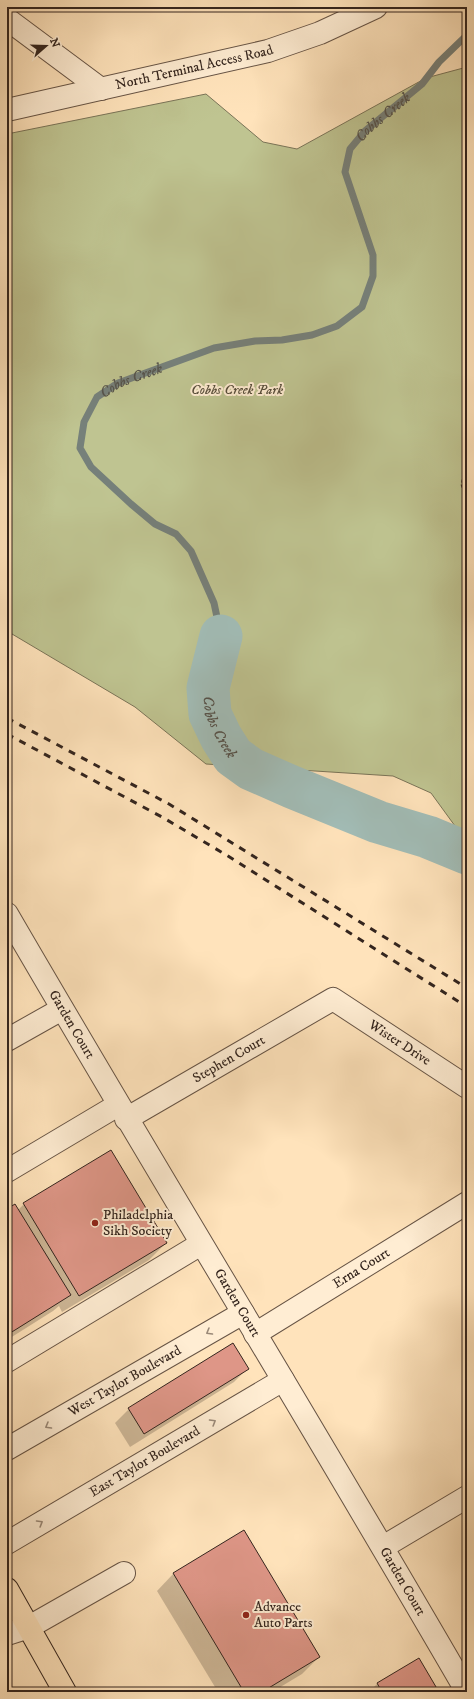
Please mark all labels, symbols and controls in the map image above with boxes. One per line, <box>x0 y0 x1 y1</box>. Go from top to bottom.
north arrow <box>26 26 66 66</box>
text: N <box>46 36 63 50</box>
street label: North Terminal Access Road <box>114 41 276 94</box>
water label: Cobbs Creek <box>351 88 415 146</box>
water label: Cobbs Creek <box>96 358 166 402</box>
park label: Cobbs Creek Park <box>191 381 283 399</box>
water label: Cobbs Creek <box>199 695 242 762</box>
street label: Garden Court <box>44 987 99 1062</box>
street label: Wister Drive <box>364 1015 434 1070</box>
street label: Stephen Court <box>190 1031 269 1087</box>
place label: Philadelphia Sikh Society <box>103 1206 173 1240</box>
marker: Philadelphia Sikh Society <box>90 1218 100 1228</box>
street label: Erna Court <box>329 1244 394 1293</box>
street label: Garden Court <box>210 1265 265 1341</box>
one-way arrow <box>206 1328 213 1335</box>
street label: West Taylor Boulevard <box>64 1341 185 1421</box>
one-way arrow <box>209 1419 216 1426</box>
one-way arrow <box>45 1421 52 1428</box>
street label: East Taylor Boulevard <box>86 1422 203 1501</box>
one-way arrow <box>36 1521 43 1528</box>
street label: Garden Court <box>375 1544 430 1620</box>
place label: Advance Auto Parts <box>254 1598 313 1632</box>
marker: Advance Auto Parts <box>241 1610 251 1620</box>

